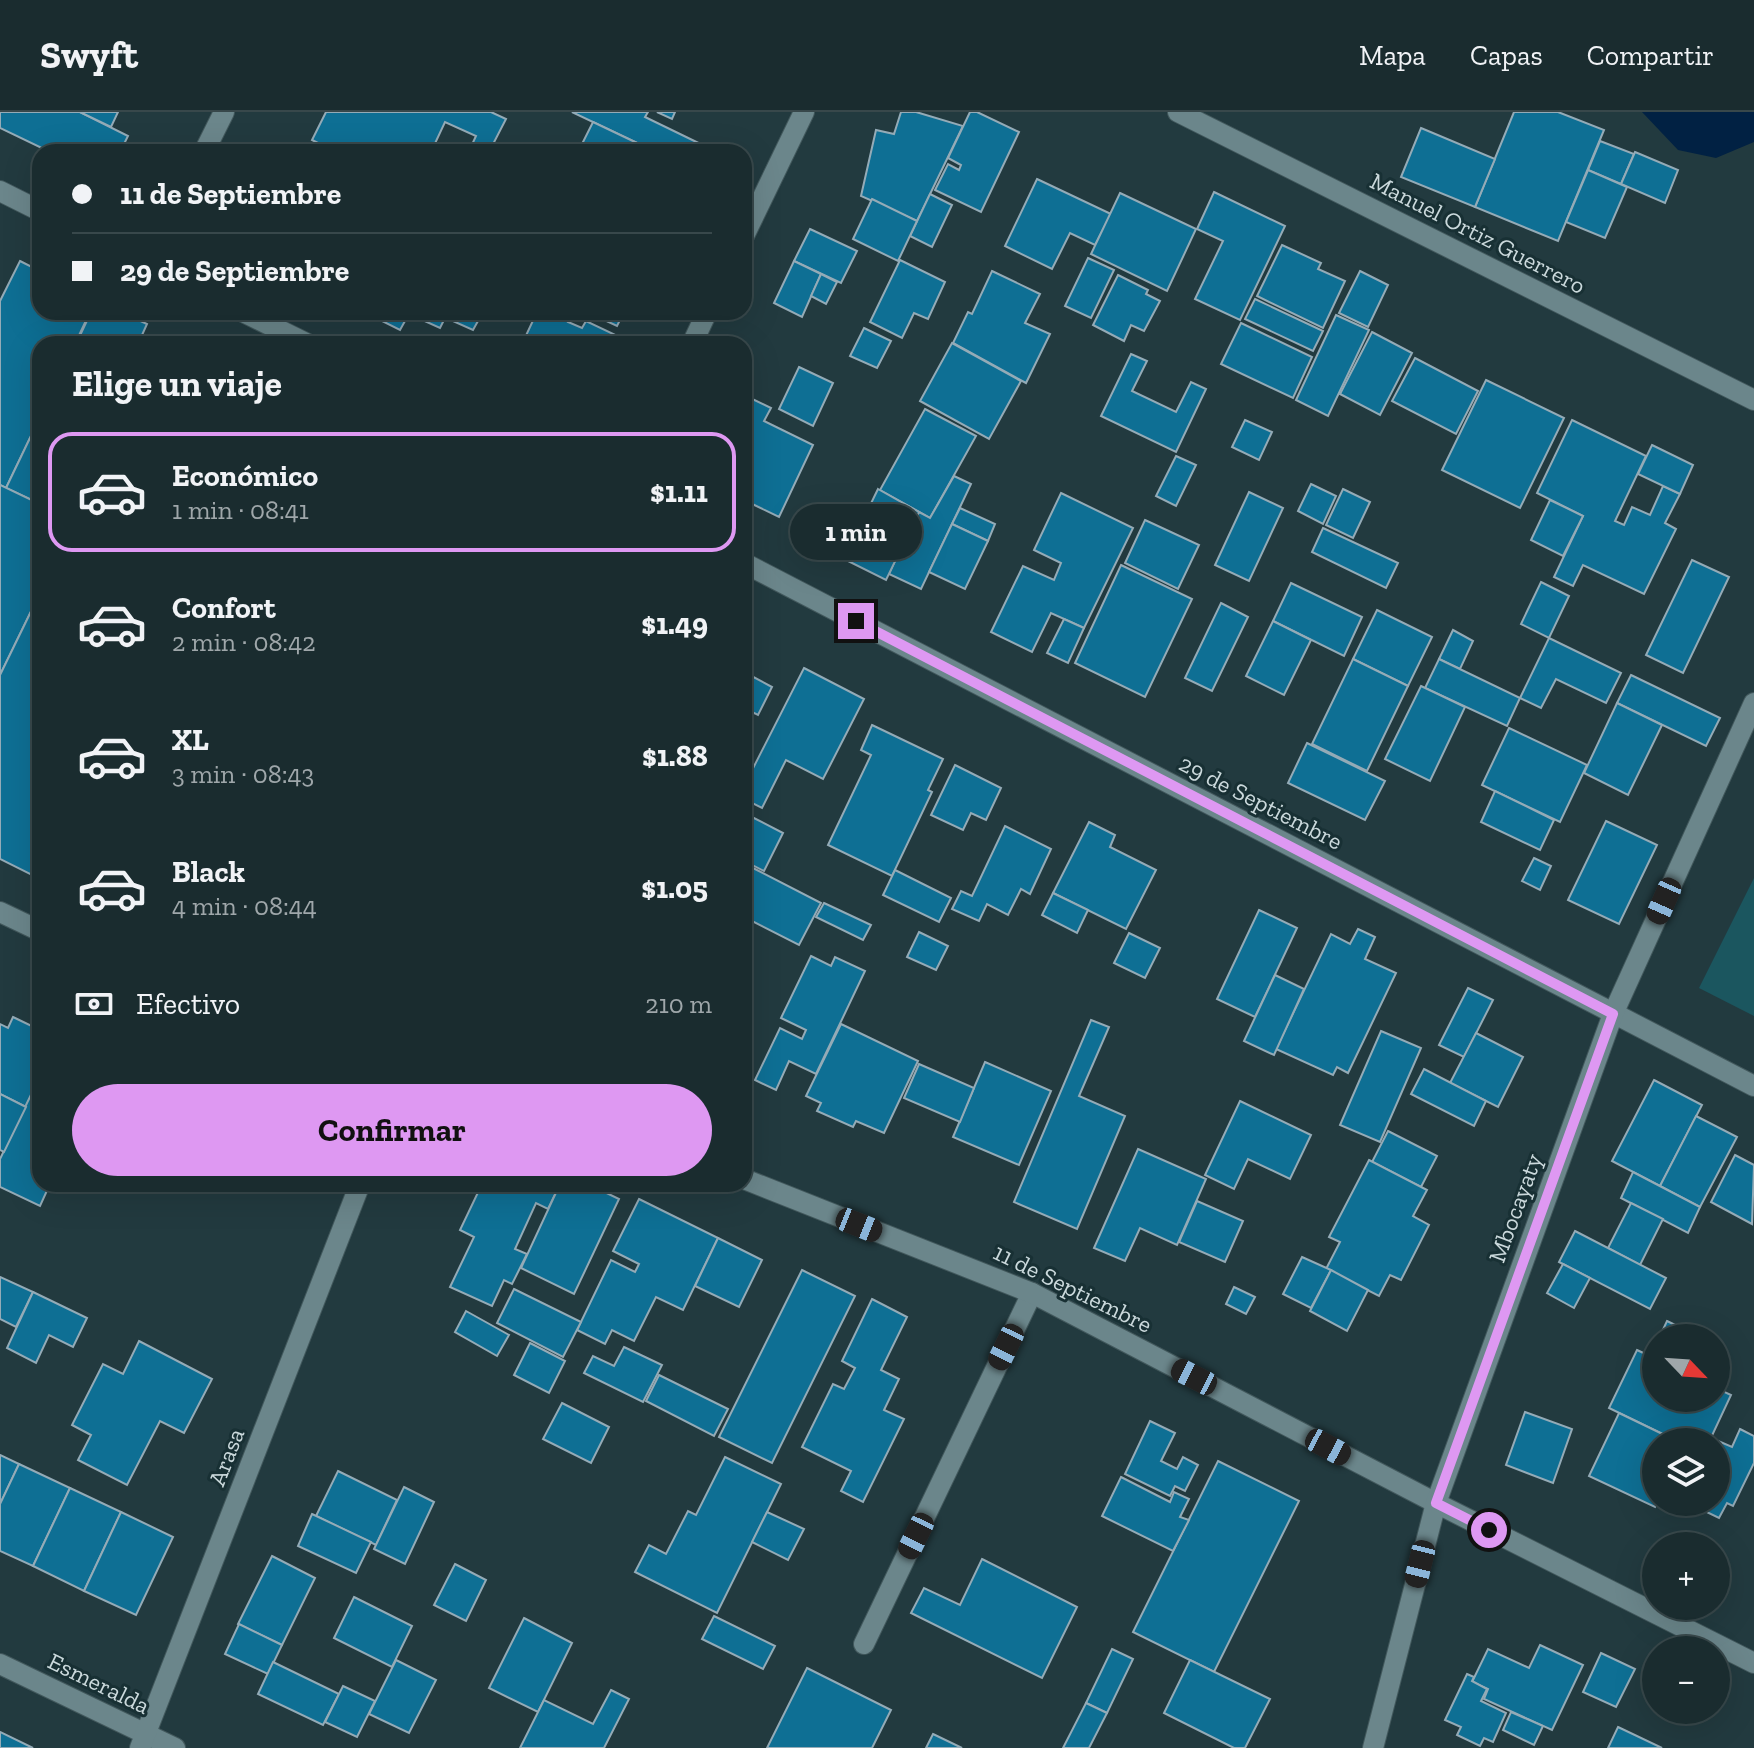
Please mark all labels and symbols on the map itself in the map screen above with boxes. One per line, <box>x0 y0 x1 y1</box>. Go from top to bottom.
street label: Manuel Ortiz Guerrero <box>1365 166 1591 300</box>
callout: 1 min <box>790 505 922 561</box>
route end <box>838 603 874 639</box>
street label: 29 de Septiembre <box>1174 748 1348 856</box>
car <box>1643 874 1685 928</box>
street label: Mbocayaty <box>1482 1149 1548 1266</box>
car <box>832 1205 886 1245</box>
street label: 11 de Septiembre <box>989 1237 1157 1339</box>
car <box>985 1320 1027 1374</box>
north arrow <box>1642 1324 1730 1412</box>
car <box>1167 1355 1221 1399</box>
street label: Arasa <box>202 1424 250 1490</box>
car <box>1301 1425 1355 1469</box>
car <box>895 1509 937 1563</box>
route start <box>1471 1512 1507 1548</box>
car <box>1403 1538 1437 1590</box>
street label: Esmeralda <box>43 1646 155 1720</box>

